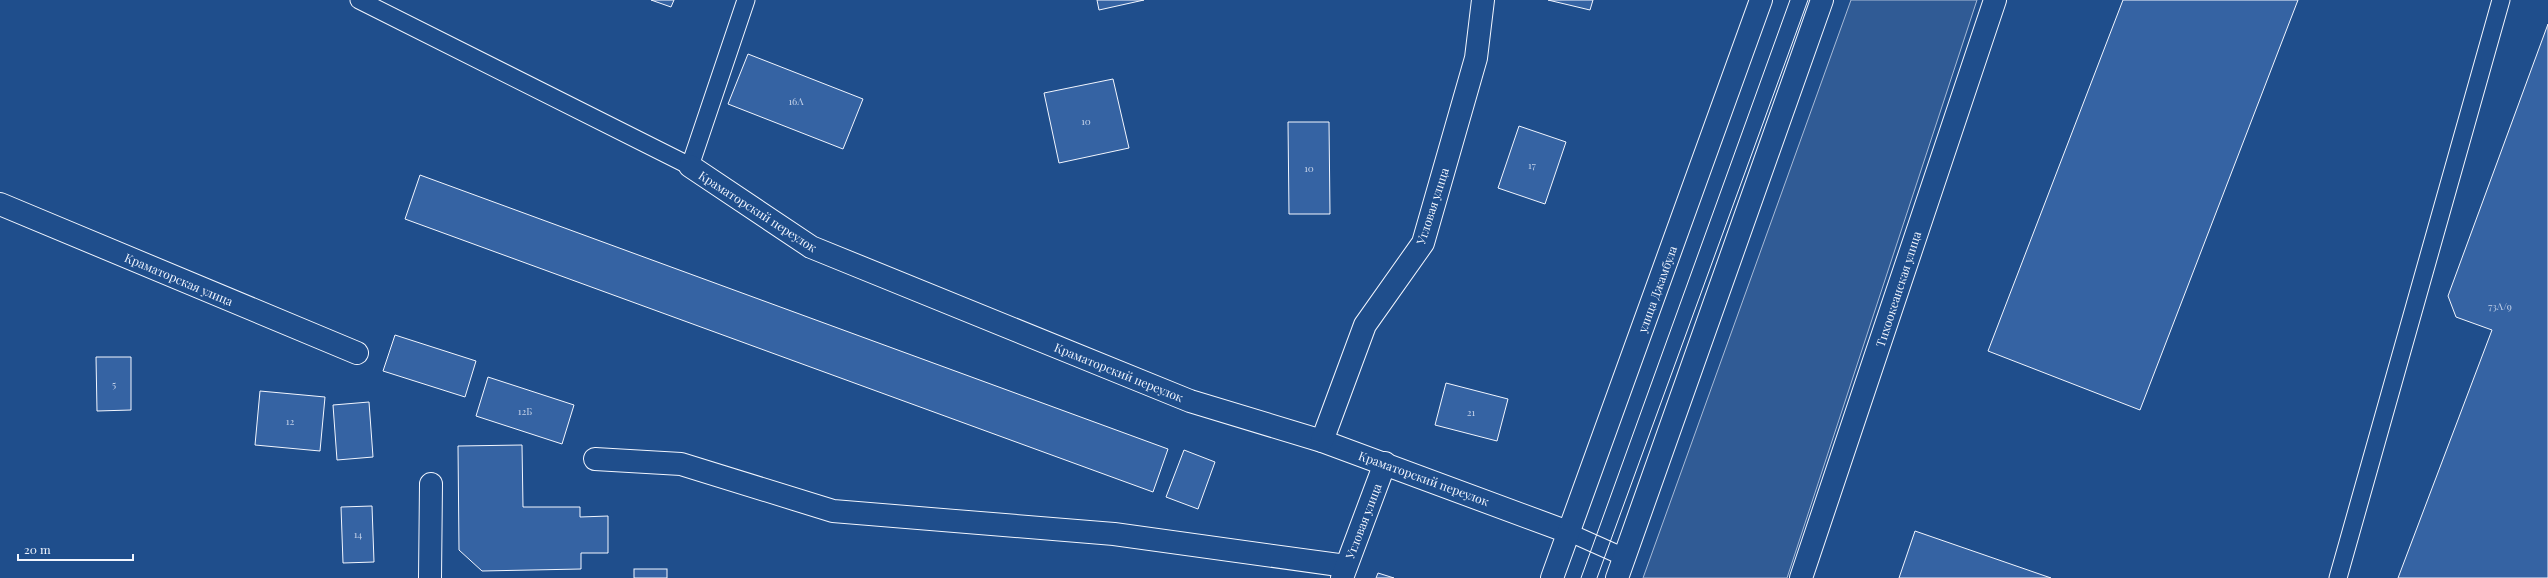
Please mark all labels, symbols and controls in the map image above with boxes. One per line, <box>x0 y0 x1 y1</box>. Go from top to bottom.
house number: 16А <box>788 94 804 108</box>
house number: 10 <box>1081 114 1091 128</box>
house number: 17 <box>1528 158 1536 172</box>
house number: 10 <box>1304 161 1314 175</box>
street label: Угловая улица <box>1412 166 1452 247</box>
street label: Краматорский переулок <box>696 167 820 255</box>
street label: Тихоокеанская улица <box>1872 229 1924 349</box>
street label: улица Джамбула <box>1634 243 1680 336</box>
street label: Краматорская улица <box>122 249 236 309</box>
house number: 73А/9 <box>2488 299 2512 313</box>
street label: Краматорский переулок <box>1052 339 1186 405</box>
house number: 5 <box>112 377 116 391</box>
house number: 12Б <box>518 404 532 418</box>
house number: 21 <box>1467 405 1476 419</box>
house number: 12 <box>286 414 294 428</box>
street label: Краматорский переулок <box>1357 447 1492 509</box>
street label: Угловая улица <box>1341 481 1385 562</box>
house number: 14 <box>354 527 362 541</box>
scale bar <box>18 536 133 562</box>
text: 20 m <box>24 541 51 557</box>

